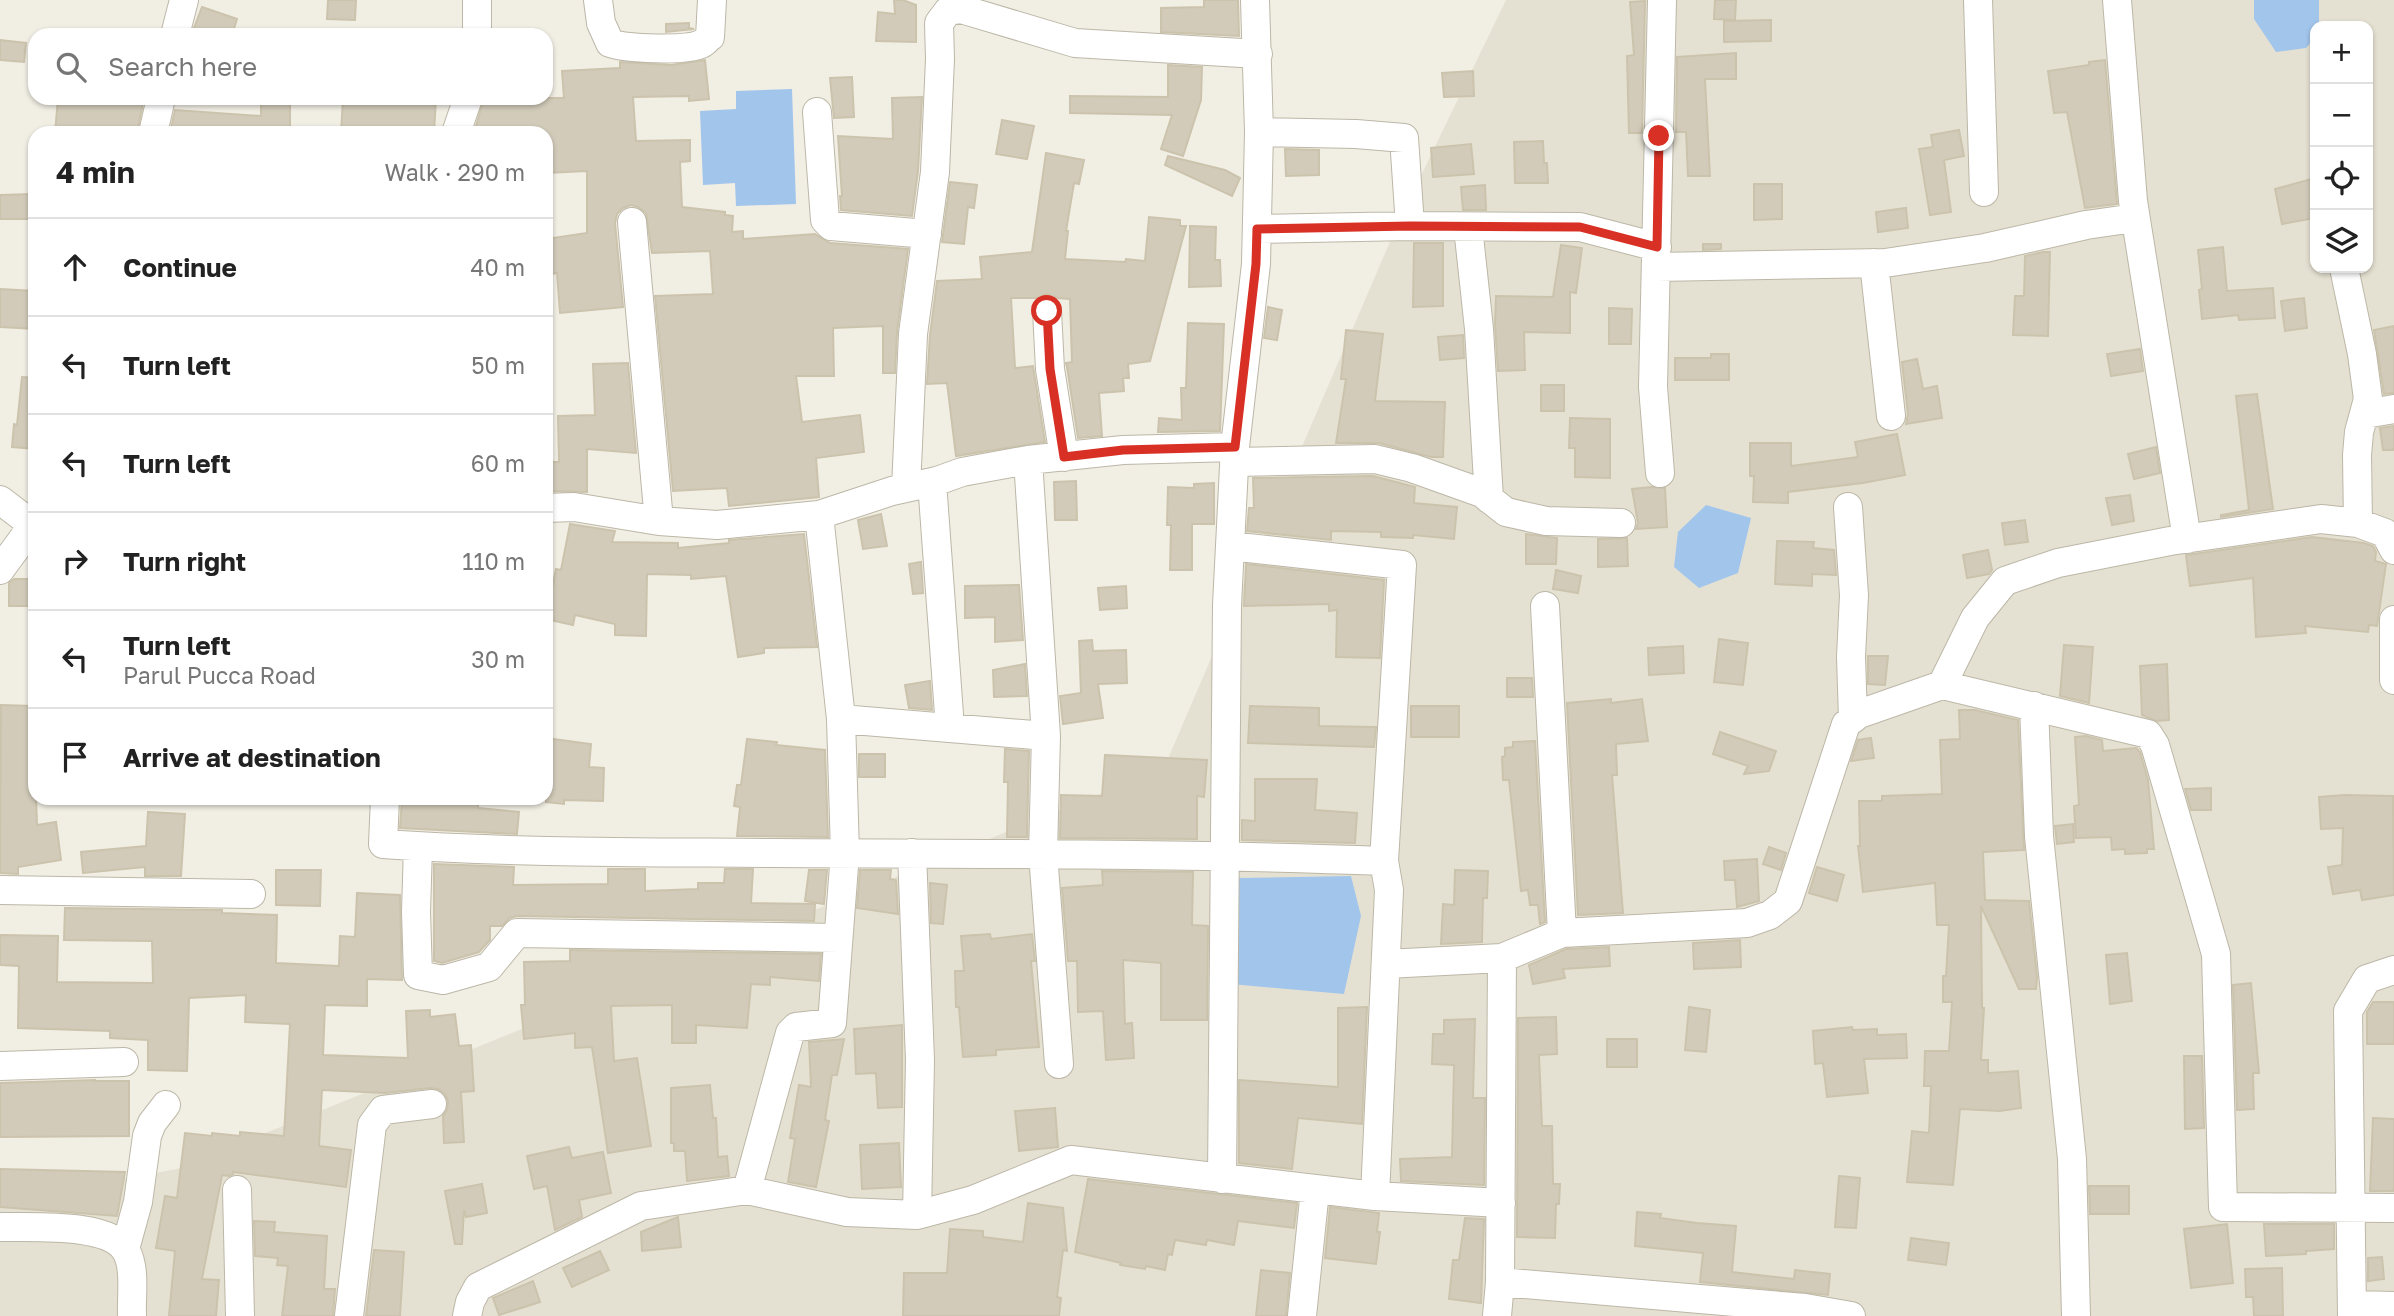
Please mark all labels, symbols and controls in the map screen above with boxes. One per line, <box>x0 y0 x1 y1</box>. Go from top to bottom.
map controls <box>2310 21 2373 273</box>
button: + <box>2310 21 2373 84</box>
search box <box>28 28 553 105</box>
icon: search <box>52 48 90 86</box>
text: Search here <box>108 51 257 82</box>
button: − <box>2310 84 2373 147</box>
route end <box>1643 120 1674 151</box>
button: locate <box>2310 147 2373 210</box>
text: 4 min <box>56 154 135 190</box>
text: Walk · 290 m <box>384 158 525 186</box>
button: layers <box>2310 210 2373 273</box>
icon: ahead <box>56 248 94 286</box>
text: Continue <box>123 252 237 283</box>
text: 40 m <box>471 253 525 281</box>
route start <box>1031 295 1062 326</box>
icon: left <box>56 346 94 384</box>
text: Turn left <box>123 350 231 381</box>
text: 50 m <box>471 351 525 379</box>
icon: left <box>56 444 94 482</box>
text: Turn left <box>123 448 231 479</box>
text: 60 m <box>471 449 525 477</box>
icon: right <box>56 542 94 580</box>
text: Turn right <box>123 546 246 577</box>
text: 110 m <box>462 547 525 575</box>
text: Turn left <box>123 630 231 661</box>
icon: left <box>56 640 94 678</box>
text: 30 m <box>471 645 525 673</box>
text: Parul Pucca Road <box>123 661 316 689</box>
icon: arrive <box>56 738 94 776</box>
text: Arrive at destination <box>123 742 381 773</box>

